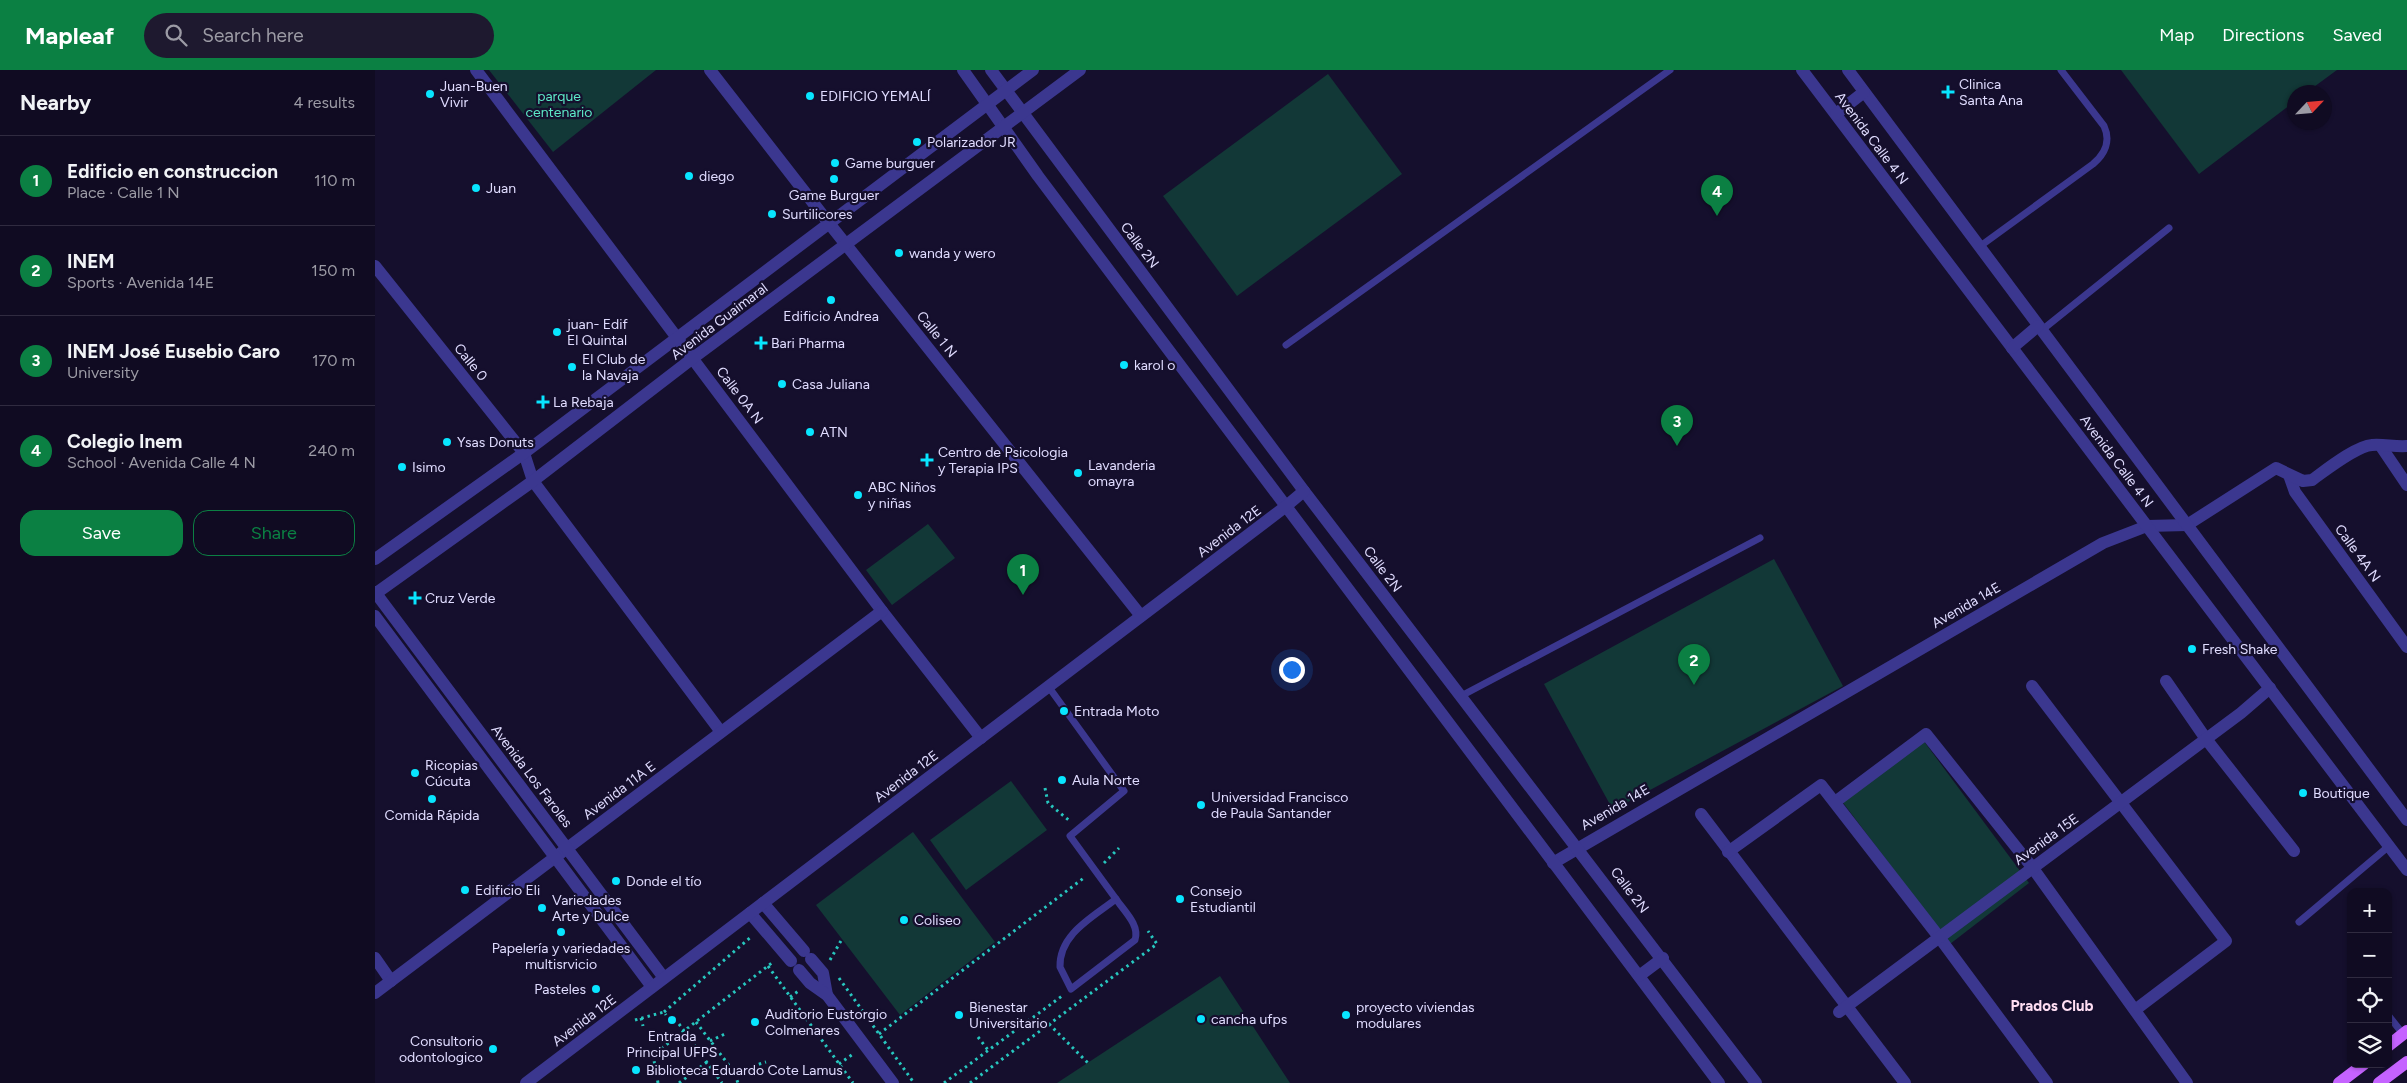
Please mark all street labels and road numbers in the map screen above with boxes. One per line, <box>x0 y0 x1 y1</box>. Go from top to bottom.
street label: Avenida Calle 4 N <box>1831 89 1912 188</box>
street label: Calle 2N <box>1117 219 1162 272</box>
street label: Avenida Guaimaral <box>668 279 771 363</box>
street label: Calle 1 N <box>913 308 960 361</box>
street label: Calle 0 <box>450 340 491 385</box>
street label: Calle 0A N <box>713 363 767 427</box>
street label: Avenida Calle 4 N <box>2076 412 2157 511</box>
street label: Avenida 12E <box>1194 502 1265 561</box>
street label: Calle 4A N <box>2331 521 2384 585</box>
street label: Calle 2N <box>1360 543 1405 596</box>
street label: Avenida 14E <box>1929 579 2004 632</box>
street label: Avenida Los Faroles <box>487 722 576 831</box>
street label: Avenida 12E <box>871 747 942 806</box>
street label: Avenida 11A E <box>580 758 659 823</box>
street label: Avenida 14E <box>1578 781 1653 834</box>
street label: Avenida 15E <box>2011 810 2082 869</box>
street label: Calle 2N <box>1607 864 1652 917</box>
street label: Avenida 12E <box>549 991 620 1050</box>

